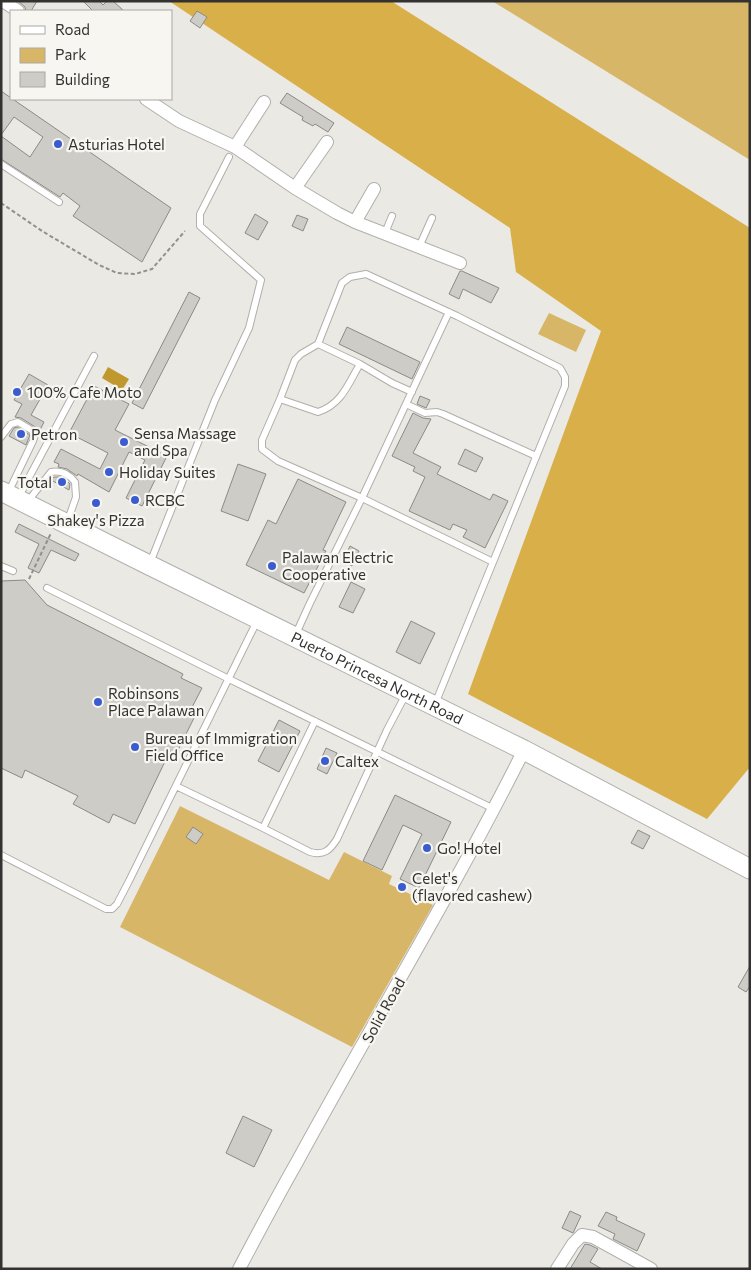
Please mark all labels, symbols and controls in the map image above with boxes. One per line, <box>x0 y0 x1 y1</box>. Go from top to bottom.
legend <box>10 10 172 100</box>
text: Road <box>55 20 90 38</box>
text: Park <box>55 45 86 63</box>
text: Building <box>55 70 110 88</box>
place label: Asturias Hotel <box>68 135 165 153</box>
marker: Asturias Hotel <box>52 138 64 150</box>
place label: 100% Cafe Moto <box>27 383 142 401</box>
marker: 100% Cafe Moto <box>11 386 23 398</box>
place label: Sensa Massage and Spa <box>134 424 236 459</box>
place label: Petron <box>31 425 77 443</box>
marker: Petron <box>15 428 27 440</box>
marker: Sensa Massage and Spa <box>118 436 130 448</box>
place label: Holiday Suites <box>119 463 216 481</box>
marker: Holiday Suites <box>103 466 115 478</box>
place label: Total <box>17 473 52 491</box>
marker: Total <box>56 476 68 488</box>
place label: RCBC <box>145 491 185 509</box>
marker: RCBC <box>129 494 141 506</box>
marker: Shakey's Pizza <box>90 497 102 509</box>
place label: Shakey's Pizza <box>47 511 145 529</box>
place label: Palawan Electric Cooperative <box>282 548 393 583</box>
marker: Palawan Electric Cooperative <box>266 560 278 572</box>
street label: Puerto Princesa North Road <box>288 628 466 728</box>
place label: Robinsons Place Palawan <box>108 684 204 719</box>
marker: Robinsons Place Palawan <box>92 696 104 708</box>
place label: Bureau of Immigration Field Office <box>145 729 297 764</box>
marker: Bureau of Immigration Field Office <box>129 741 141 753</box>
place label: Caltex <box>335 752 379 770</box>
marker: Caltex <box>319 755 331 767</box>
place label: Go! Hotel <box>437 839 501 857</box>
marker: Go! Hotel <box>421 842 433 854</box>
place label: Celet's (flavored cashew) <box>412 869 532 904</box>
marker: Celet's (flavored cashew) <box>396 881 408 893</box>
street label: Solid Road <box>358 974 408 1046</box>

